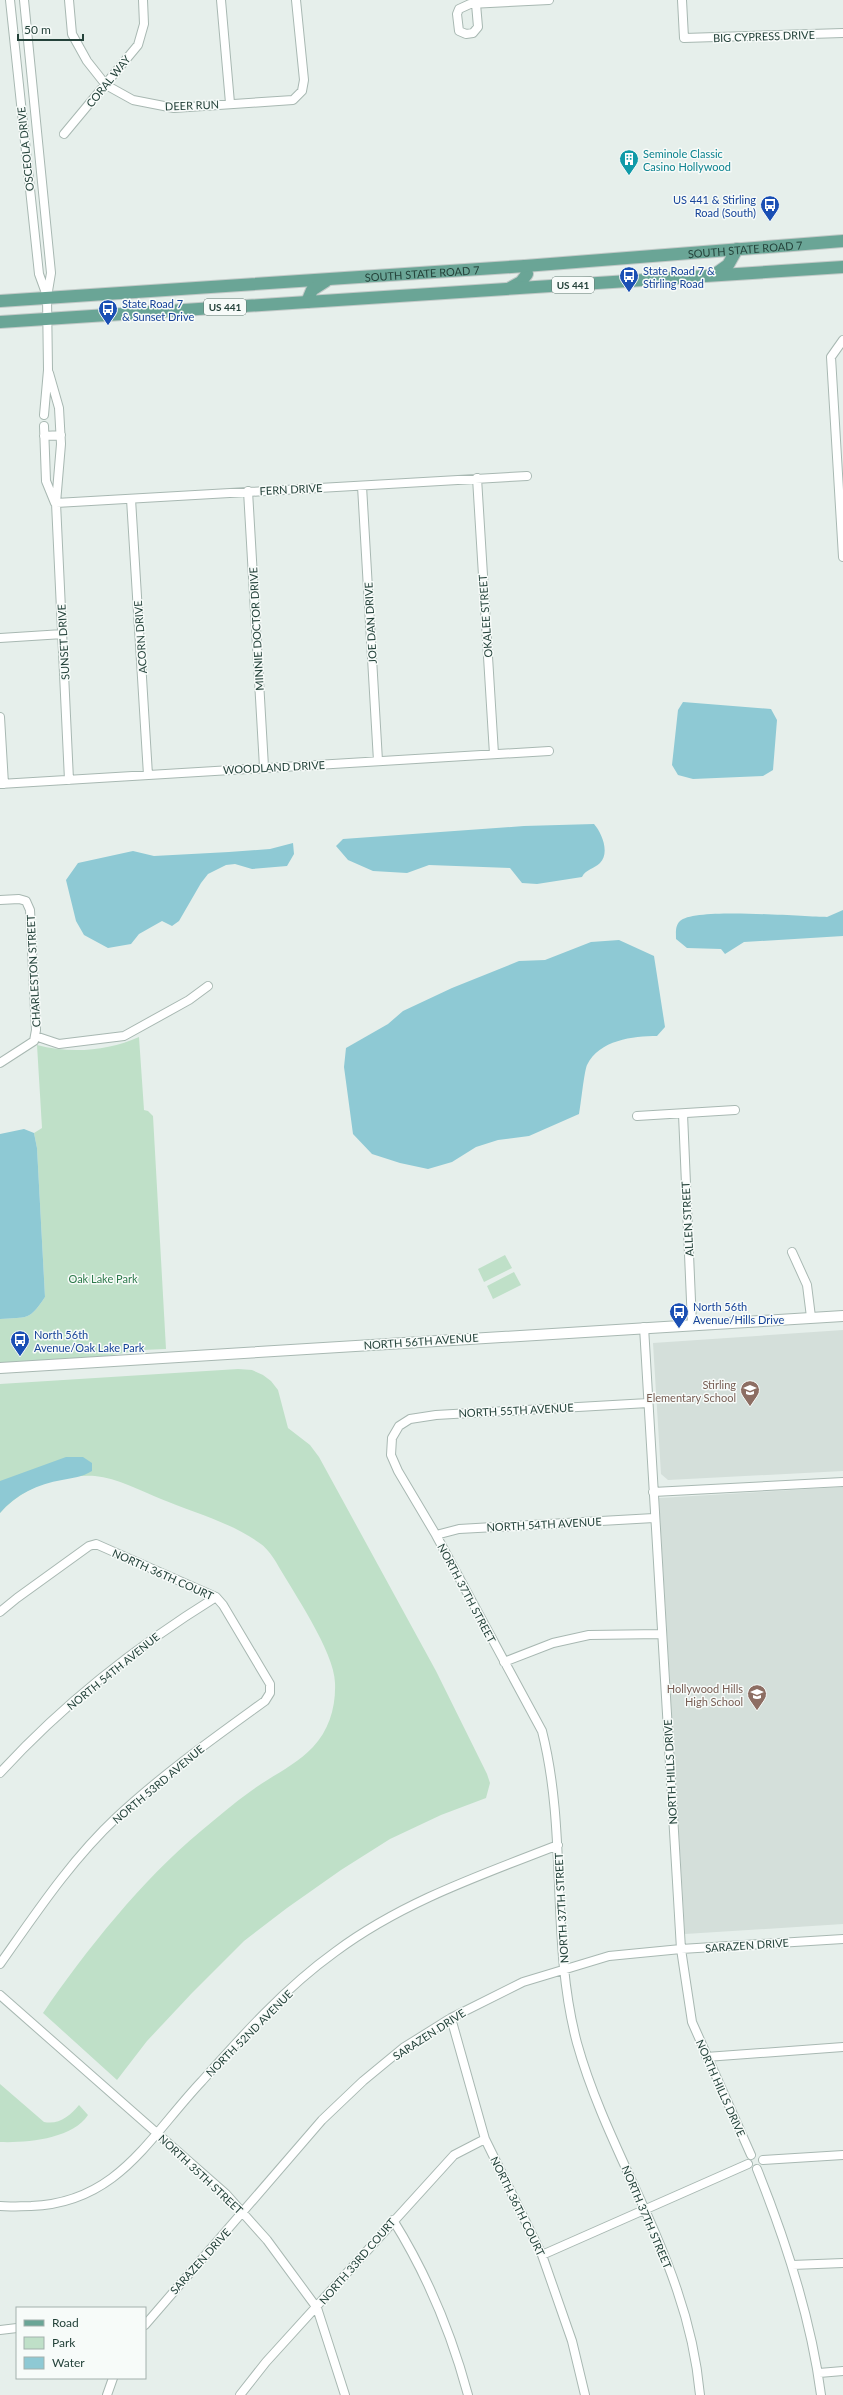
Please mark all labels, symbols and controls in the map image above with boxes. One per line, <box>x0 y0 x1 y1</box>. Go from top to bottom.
scale bar <box>18 16 83 42</box>
text: 50 m <box>24 22 51 37</box>
street label: BIG CYPRESS DRIVE <box>713 28 815 44</box>
street label: CORAL WAY <box>83 52 133 109</box>
street label: DEER RUN <box>165 98 219 112</box>
street label: OSCEOLA DRIVE <box>14 106 36 192</box>
place label: Seminole Classic Casino Hollywood <box>643 147 731 173</box>
building icon: Seminole Classic Casino Hollywood <box>618 148 640 176</box>
place label: US 441 & Stirling Road (South) <box>673 193 756 219</box>
bus stop icon: US 441 & Stirling Road (South) <box>759 194 781 222</box>
street label: SOUTH STATE ROAD 7 <box>687 238 803 260</box>
street label: SOUTH STATE ROAD 7 <box>364 263 480 283</box>
place label: State Road 7 & Stirling Road <box>643 264 715 290</box>
bus stop icon: State Road 7 & Stirling Road <box>618 265 640 293</box>
road number: US 441 <box>552 277 594 293</box>
place label: State Road 7 & Sunset Drive <box>122 297 194 323</box>
bus stop icon: State Road 7 & Sunset Drive <box>97 298 119 326</box>
road number: US 441 <box>204 299 246 315</box>
street label: FERN DRIVE <box>259 481 323 497</box>
street label: MINNIE DOCTOR DRIVE <box>246 567 266 691</box>
street label: OKALEE STREET <box>476 574 494 658</box>
street label: JOE DAN DRIVE <box>361 582 379 664</box>
street label: ACORN DRIVE <box>131 600 149 674</box>
street label: SUNSET DRIVE <box>55 604 71 680</box>
street label: WOODLAND DRIVE <box>223 758 325 776</box>
street label: CHARLESTON STREET <box>24 914 42 1028</box>
street label: ALLEN STREET <box>679 1181 695 1257</box>
park label: Oak Lake Park <box>68 1272 138 1285</box>
place label: North 56th Avenue/Hills Drive <box>693 1300 785 1326</box>
bus stop icon: North 56th Avenue/Hills Drive <box>668 1301 690 1329</box>
place label: North 56th Avenue/Oak Lake Park <box>34 1328 145 1354</box>
bus stop icon: North 56th Avenue/Oak Lake Park <box>9 1329 31 1357</box>
street label: NORTH 56TH AVENUE <box>363 1330 479 1352</box>
place label: Stirling Elementary School <box>646 1378 736 1404</box>
school or university icon: Stirling Elementary School <box>739 1379 761 1407</box>
street label: NORTH 55TH AVENUE <box>458 1400 574 1420</box>
street label: NORTH 54TH AVENUE <box>486 1514 602 1534</box>
street label: NORTH 37TH STREET <box>435 1541 499 1645</box>
street label: NORTH 36TH COURT <box>110 1546 216 1602</box>
street label: NORTH 54TH AVENUE <box>64 1630 162 1712</box>
place label: Hollywood Hills High School <box>667 1682 743 1708</box>
school or university icon: Hollywood Hills High School <box>746 1683 768 1711</box>
street label: NORTH HILLS DRIVE <box>661 1719 679 1825</box>
street label: NORTH 53RD AVENUE <box>110 1742 206 1826</box>
street label: NORTH 37TH STREET <box>552 1852 570 1964</box>
street label: SARAZEN DRIVE <box>705 1936 789 1954</box>
street label: NORTH 52ND AVENUE <box>203 1987 295 2079</box>
street label: SARAZEN DRIVE <box>390 2006 468 2062</box>
street label: NORTH HILLS DRIVE <box>694 2037 748 2139</box>
street label: NORTH 35TH STREET <box>156 2132 246 2217</box>
street label: NORTH 36TH COURT <box>488 2154 548 2258</box>
street label: NORTH 37TH STREET <box>619 2164 675 2271</box>
street label: NORTH 33RD COURT <box>316 2215 398 2307</box>
street label: SARAZEN DRIVE <box>167 2225 233 2297</box>
legend <box>16 2307 146 2379</box>
text: Road <box>52 2315 79 2330</box>
text: Park <box>52 2335 76 2350</box>
text: Water <box>52 2355 85 2370</box>

